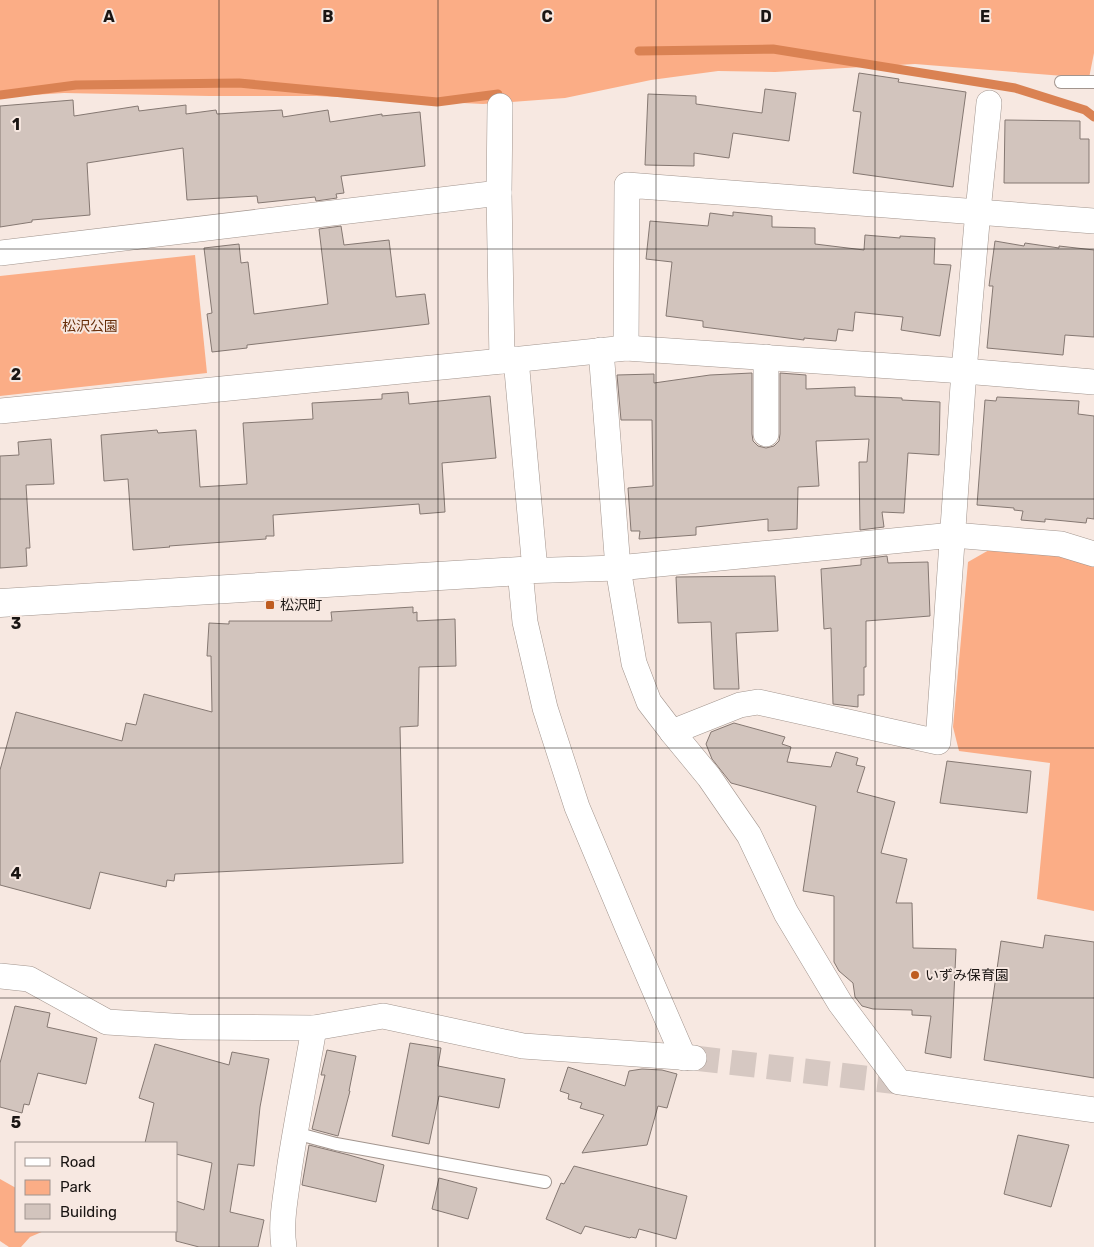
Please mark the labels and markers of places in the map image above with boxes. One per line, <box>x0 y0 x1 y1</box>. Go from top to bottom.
place label: 松沢町 <box>280 597 322 614</box>
marker: 松沢町 <box>264 599 276 611</box>
place label: いずみ保育園 <box>925 967 1009 984</box>
marker: いずみ保育園 <box>909 969 921 981</box>

